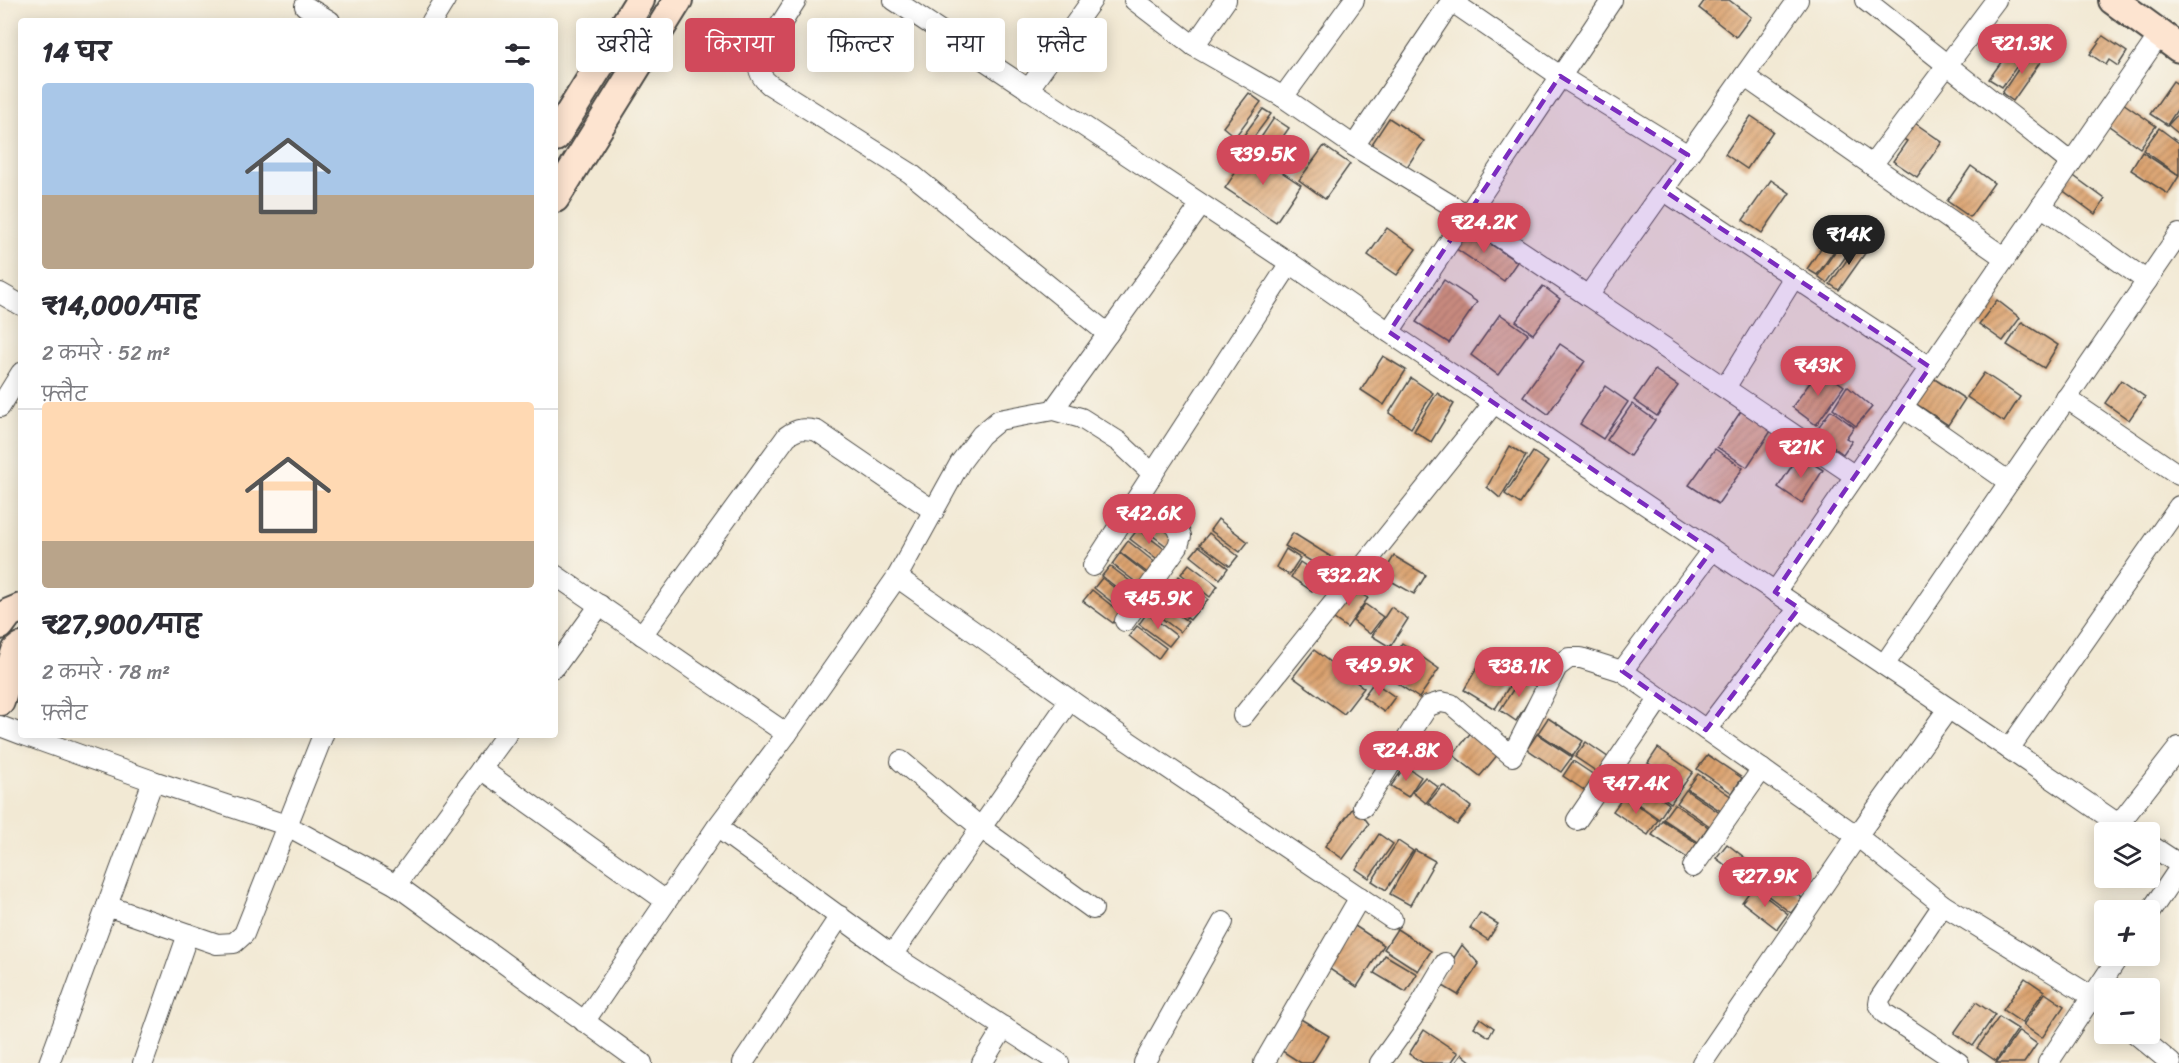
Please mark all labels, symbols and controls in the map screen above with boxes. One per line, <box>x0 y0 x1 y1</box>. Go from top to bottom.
chip: खरीदें <box>576 18 673 72</box>
chip: किराया <box>685 18 795 72</box>
chip: फ़िल्टर <box>807 18 914 72</box>
chip: नया <box>926 18 1005 72</box>
chip: फ़्लैट <box>1017 18 1107 72</box>
pin: ₹21.3K <box>1973 24 2071 75</box>
text: ₹21.3K <box>1992 26 2052 61</box>
text: 14 घर <box>42 29 111 75</box>
icon: filters <box>501 38 534 71</box>
icon: home <box>234 122 342 230</box>
pin: ₹39.5K <box>1214 135 1312 186</box>
text: ₹39.5K <box>1231 137 1295 172</box>
pin: ₹24.2K <box>1435 203 1533 254</box>
text: ₹24.2K <box>1452 205 1516 240</box>
pin: ₹14K <box>1813 215 1885 266</box>
text: ₹14K <box>1827 217 1871 252</box>
text: ₹14,000/माह <box>42 282 199 328</box>
text: 2 कमरे · 52 m² <box>42 336 170 371</box>
pin: ₹43K <box>1782 346 1854 397</box>
text: ₹43K <box>1795 348 1841 383</box>
text: फ़्लैट <box>42 377 88 412</box>
pin: ₹21K <box>1765 428 1837 479</box>
text: ₹21K <box>1779 430 1823 465</box>
icon: home <box>234 441 342 549</box>
pin: ₹42.6K <box>1100 494 1198 545</box>
text: ₹42.6K <box>1117 496 1181 531</box>
pin: ₹32.2K <box>1300 556 1398 607</box>
text: ₹32.2K <box>1317 558 1381 593</box>
pin: ₹45.9K <box>1109 579 1207 630</box>
text: ₹45.9K <box>1125 581 1191 616</box>
text: ₹27,900/माह <box>42 601 201 647</box>
pin: ₹49.9K <box>1330 646 1428 697</box>
pin: ₹38.1K <box>1470 647 1568 698</box>
text: ₹49.9K <box>1346 648 1412 683</box>
text: ₹38.1K <box>1488 649 1550 684</box>
text: 2 कमरे · 78 m² <box>42 655 170 690</box>
text: फ़्लैट <box>42 696 88 731</box>
pin: ₹24.8K <box>1357 731 1455 782</box>
text: ₹24.8K <box>1373 733 1439 768</box>
pin: ₹47.4K <box>1587 764 1685 815</box>
text: ₹47.4K <box>1603 766 1669 801</box>
map controls <box>2094 822 2160 1044</box>
button: layers <box>2094 822 2160 888</box>
pin: ₹27.9K <box>1716 857 1814 908</box>
text: ₹27.9K <box>1733 859 1797 894</box>
button: + <box>2094 900 2160 966</box>
button: − <box>2094 978 2160 1044</box>

